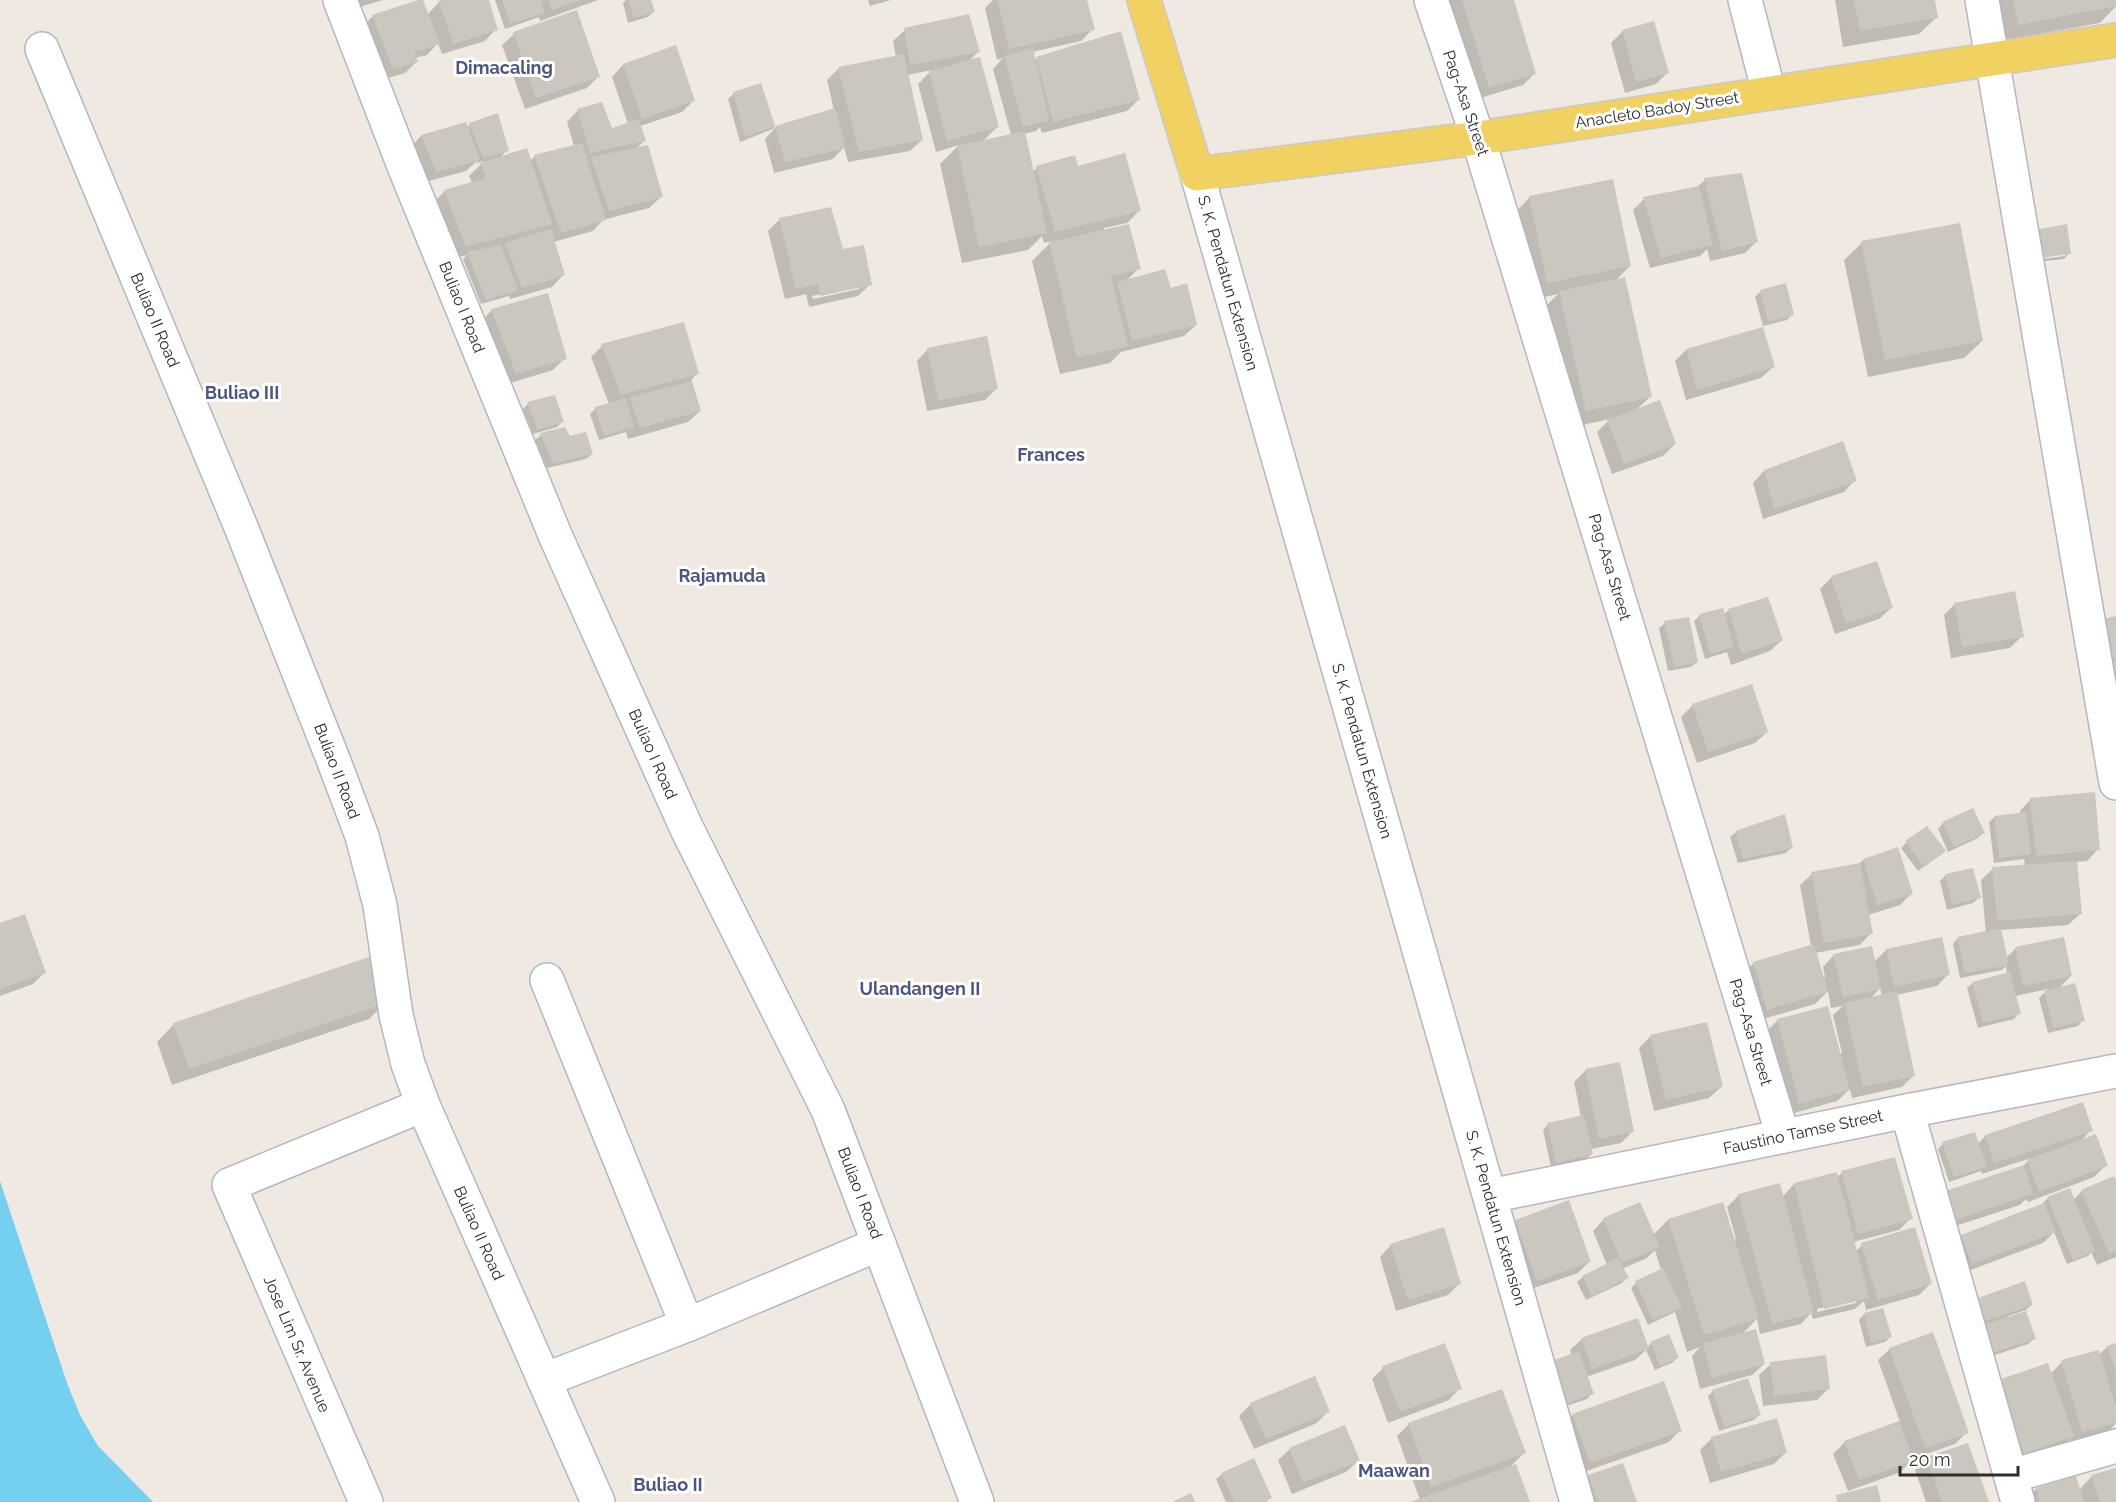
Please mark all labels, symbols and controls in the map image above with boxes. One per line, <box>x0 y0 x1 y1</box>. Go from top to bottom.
street label: Pag-Asa Street <box>1439 48 1493 159</box>
district label: Dimacaling <box>455 57 553 78</box>
street label: Anacleto Badoy Street <box>1574 88 1741 132</box>
street label: S. K. Pendatun Extension <box>1194 193 1262 373</box>
street label: Buliao I Road <box>435 259 489 355</box>
street label: Buliao II Road <box>127 270 183 370</box>
district label: Buliao III <box>205 382 279 403</box>
district label: Frances <box>1017 444 1085 465</box>
street label: Pag-Asa Street <box>1585 511 1635 623</box>
district label: Rajamuda <box>679 565 766 586</box>
street label: S. K. Pendatun Extension <box>1328 661 1396 841</box>
street label: Buliao I Road <box>625 706 681 802</box>
street label: Buliao II Road <box>310 721 364 821</box>
street label: Pag-Asa Street <box>1726 976 1776 1088</box>
district label: Ulandangen II <box>860 978 980 999</box>
street label: Faustino Tamse Street <box>1721 1106 1885 1158</box>
street label: S. K. Pendatun Extension <box>1462 1128 1530 1308</box>
street label: Buliao I Road <box>834 1144 886 1242</box>
street label: Buliao II Road <box>450 1183 508 1283</box>
street label: Jose Lim Sr. Avenue <box>260 1273 334 1415</box>
scale bar <box>1900 1439 2018 1477</box>
text: 20 m <box>1909 1449 1951 1470</box>
district label: Maawan <box>1358 1460 1430 1481</box>
district label: Buliao II <box>633 1474 703 1495</box>

